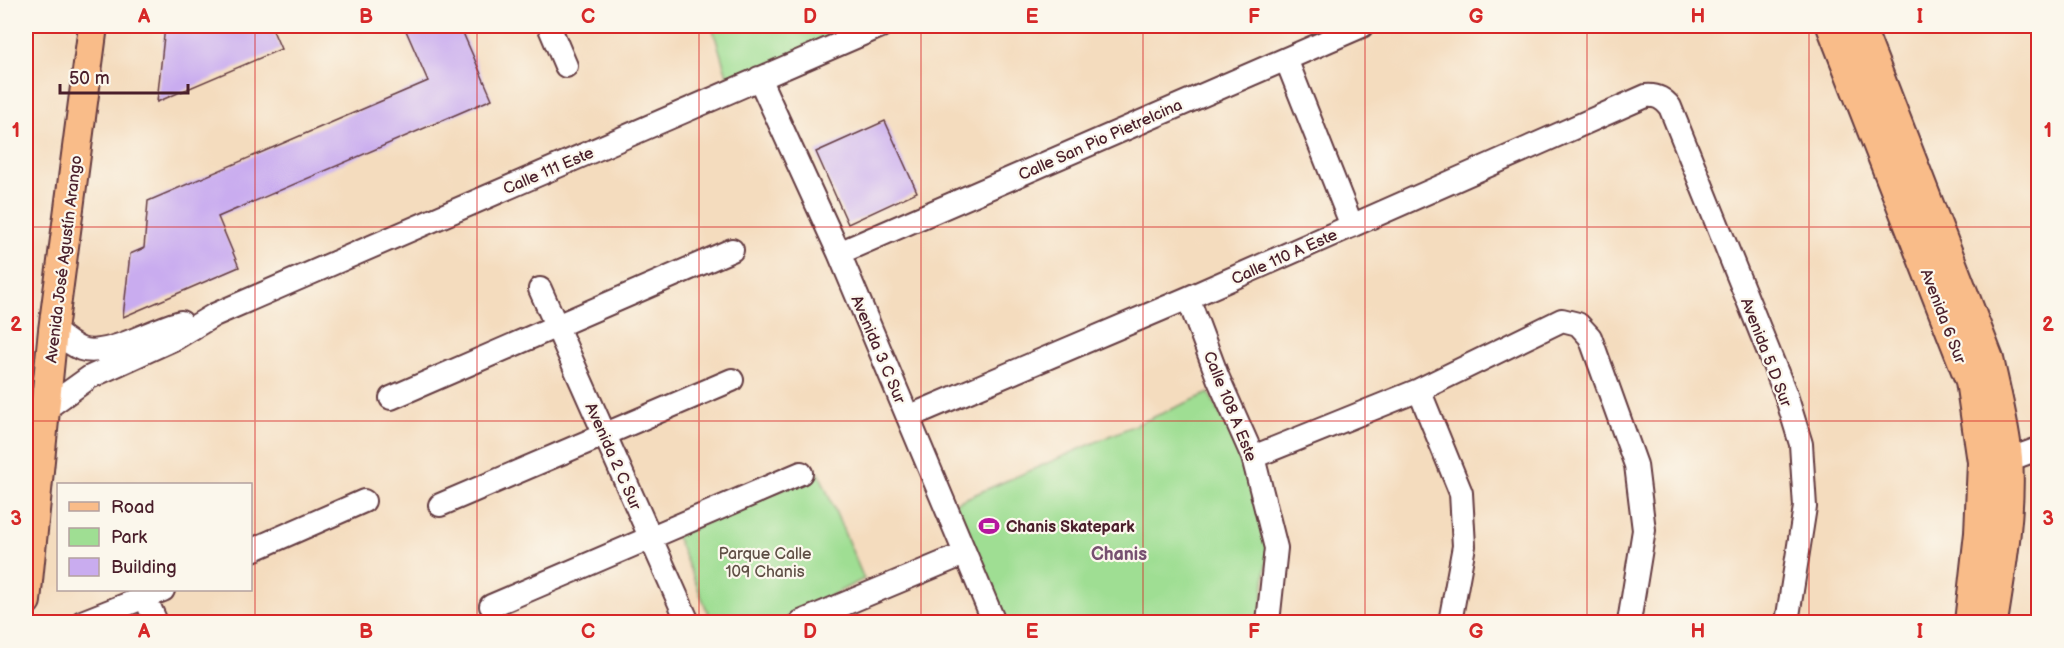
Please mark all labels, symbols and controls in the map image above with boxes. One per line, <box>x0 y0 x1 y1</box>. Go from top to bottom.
text: A <box>137 5 151 29</box>
text: B <box>359 5 373 29</box>
text: C <box>581 5 595 29</box>
text: D <box>803 5 817 29</box>
text: E <box>1026 5 1039 29</box>
text: F <box>1248 5 1260 29</box>
text: G <box>1469 5 1484 29</box>
text: H <box>1691 5 1705 29</box>
text: I <box>1917 5 1923 29</box>
scale bar <box>60 57 188 95</box>
text: 50 m <box>69 68 110 89</box>
street label: Calle San Pio Pietrelcina <box>1016 96 1185 185</box>
text: 1 <box>12 119 20 143</box>
text: 1 <box>2044 119 2052 143</box>
street label: Calle 111 Este <box>500 144 597 199</box>
street label: Avenida José Agustín Arango <box>42 154 87 364</box>
street label: Calle 110 A Este <box>1229 225 1341 289</box>
street label: Avenida 6 Sur <box>1916 267 1969 367</box>
street label: Avenida 3 C Sur <box>846 293 909 407</box>
street label: Avenida 5 D Sur <box>1736 295 1795 410</box>
text: 2 <box>10 313 22 337</box>
text: 2 <box>2042 313 2054 337</box>
street label: Calle 108 A Este <box>1199 349 1261 465</box>
street label: Avenida 2 C Sur <box>581 400 645 513</box>
legend <box>57 483 252 591</box>
text: Road <box>111 497 155 518</box>
text: 3 <box>10 507 22 531</box>
text: 3 <box>2042 507 2054 531</box>
sports icon: Chanis Skatepark <box>977 514 1001 538</box>
place label: Chanis Skatepark <box>1006 518 1135 537</box>
text: Park <box>111 527 147 548</box>
district label: Chanis <box>1091 544 1147 565</box>
park label: Parque Calle 109 Chanis <box>719 545 812 582</box>
text: Building <box>111 557 177 578</box>
text: A <box>137 620 151 644</box>
text: B <box>359 620 373 644</box>
text: C <box>581 620 595 644</box>
text: D <box>803 620 817 644</box>
text: E <box>1026 620 1039 644</box>
text: F <box>1248 620 1260 644</box>
text: G <box>1469 620 1484 644</box>
text: H <box>1691 620 1705 644</box>
text: I <box>1917 620 1923 644</box>

